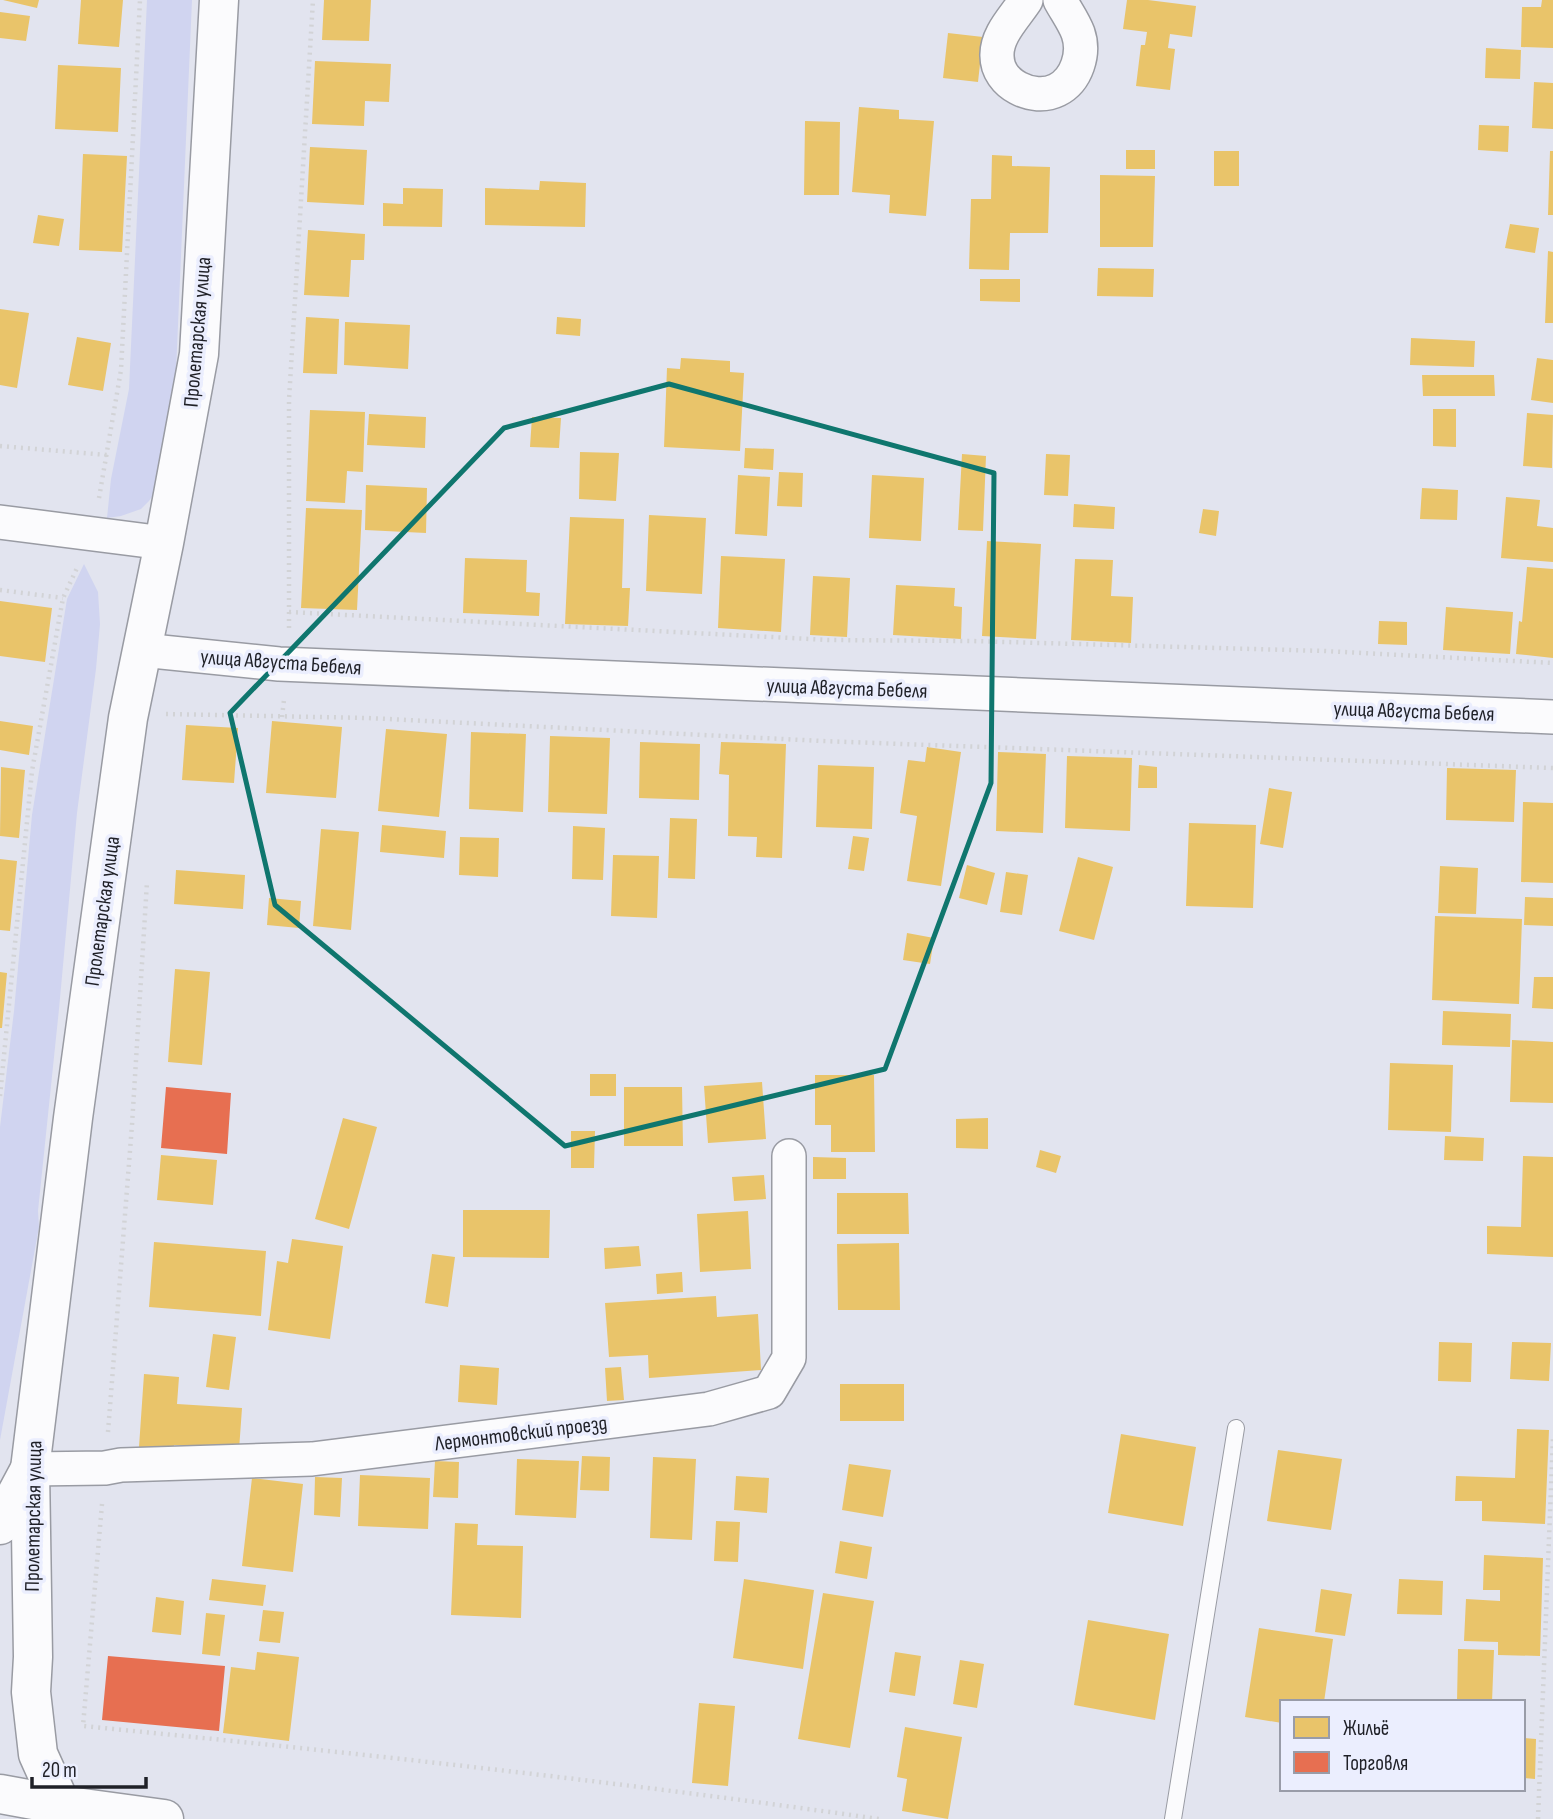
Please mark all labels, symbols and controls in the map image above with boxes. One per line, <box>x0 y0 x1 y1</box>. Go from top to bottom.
street label: Пролетарская улица <box>178 256 217 408</box>
street label: улица Августа Бебеля <box>200 644 362 681</box>
street label: улица Августа Бебеля <box>766 673 928 704</box>
street label: улица Августа Бебеля <box>1333 696 1495 727</box>
street label: Пролетарская улица <box>80 835 125 988</box>
street label: Лермонтовский проезд <box>433 1411 609 1457</box>
street label: Пролетарская улица <box>20 1440 47 1592</box>
legend <box>1280 1700 1525 1791</box>
text: Жильё <box>1343 1716 1389 1741</box>
scale bar <box>32 1745 145 1789</box>
text: Торговля <box>1343 1751 1408 1776</box>
text: 20 m <box>42 1758 77 1783</box>

